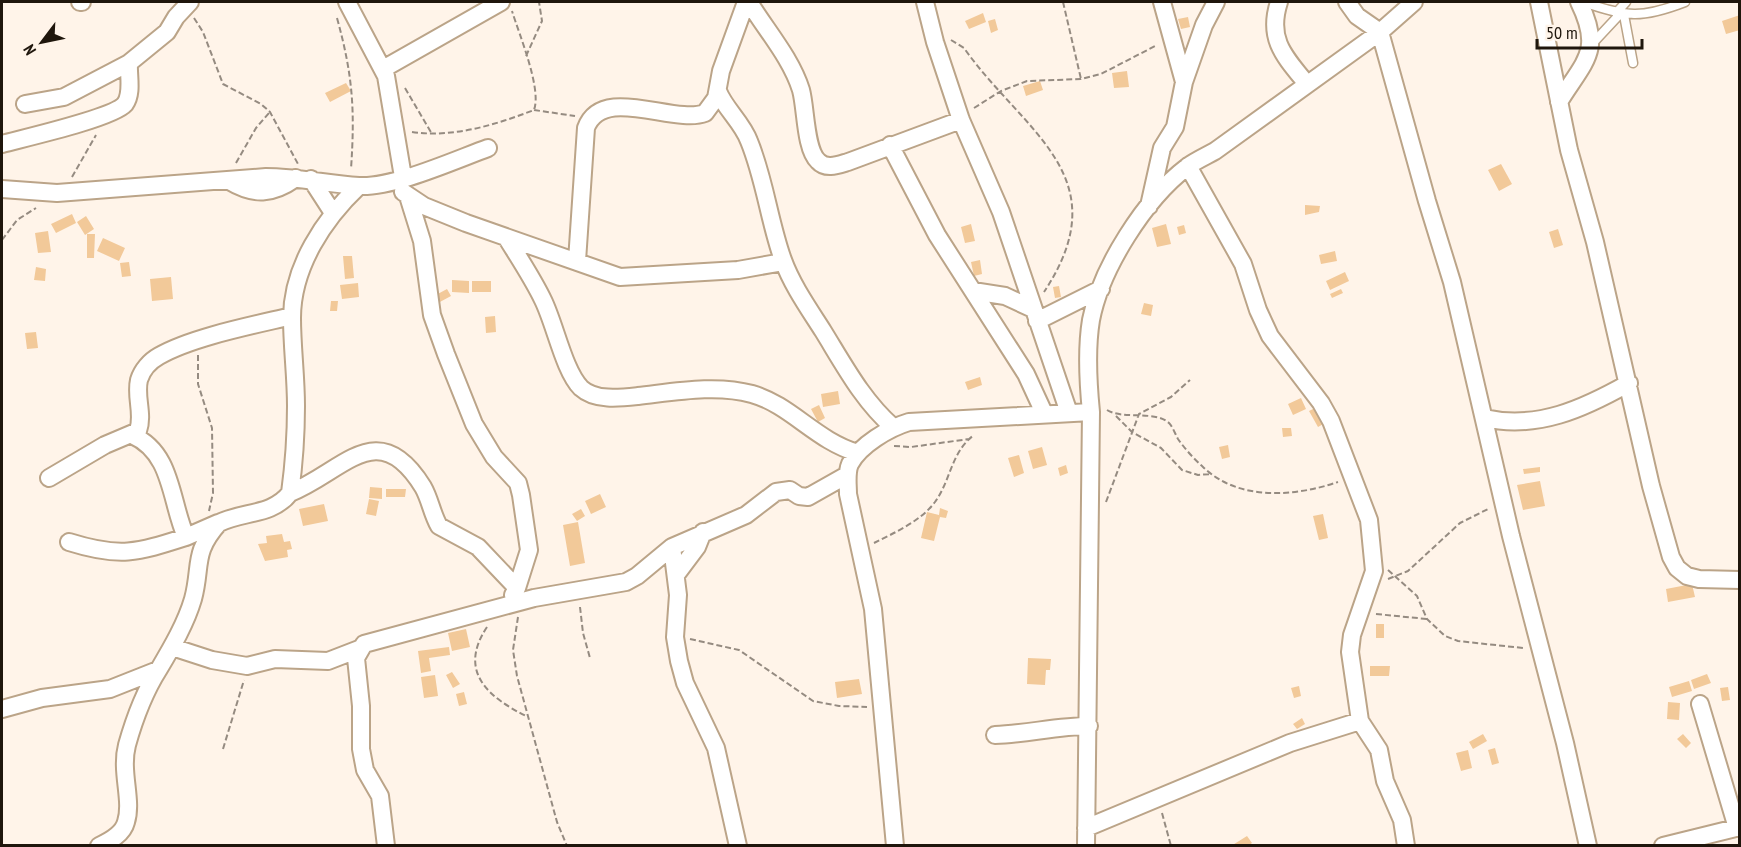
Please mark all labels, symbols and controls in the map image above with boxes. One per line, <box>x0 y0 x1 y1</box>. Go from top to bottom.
north arrow <box>12 12 72 72</box>
scale bar <box>1537 12 1642 50</box>
text: 50 m <box>1546 21 1578 44</box>
text: N <box>19 41 40 59</box>

